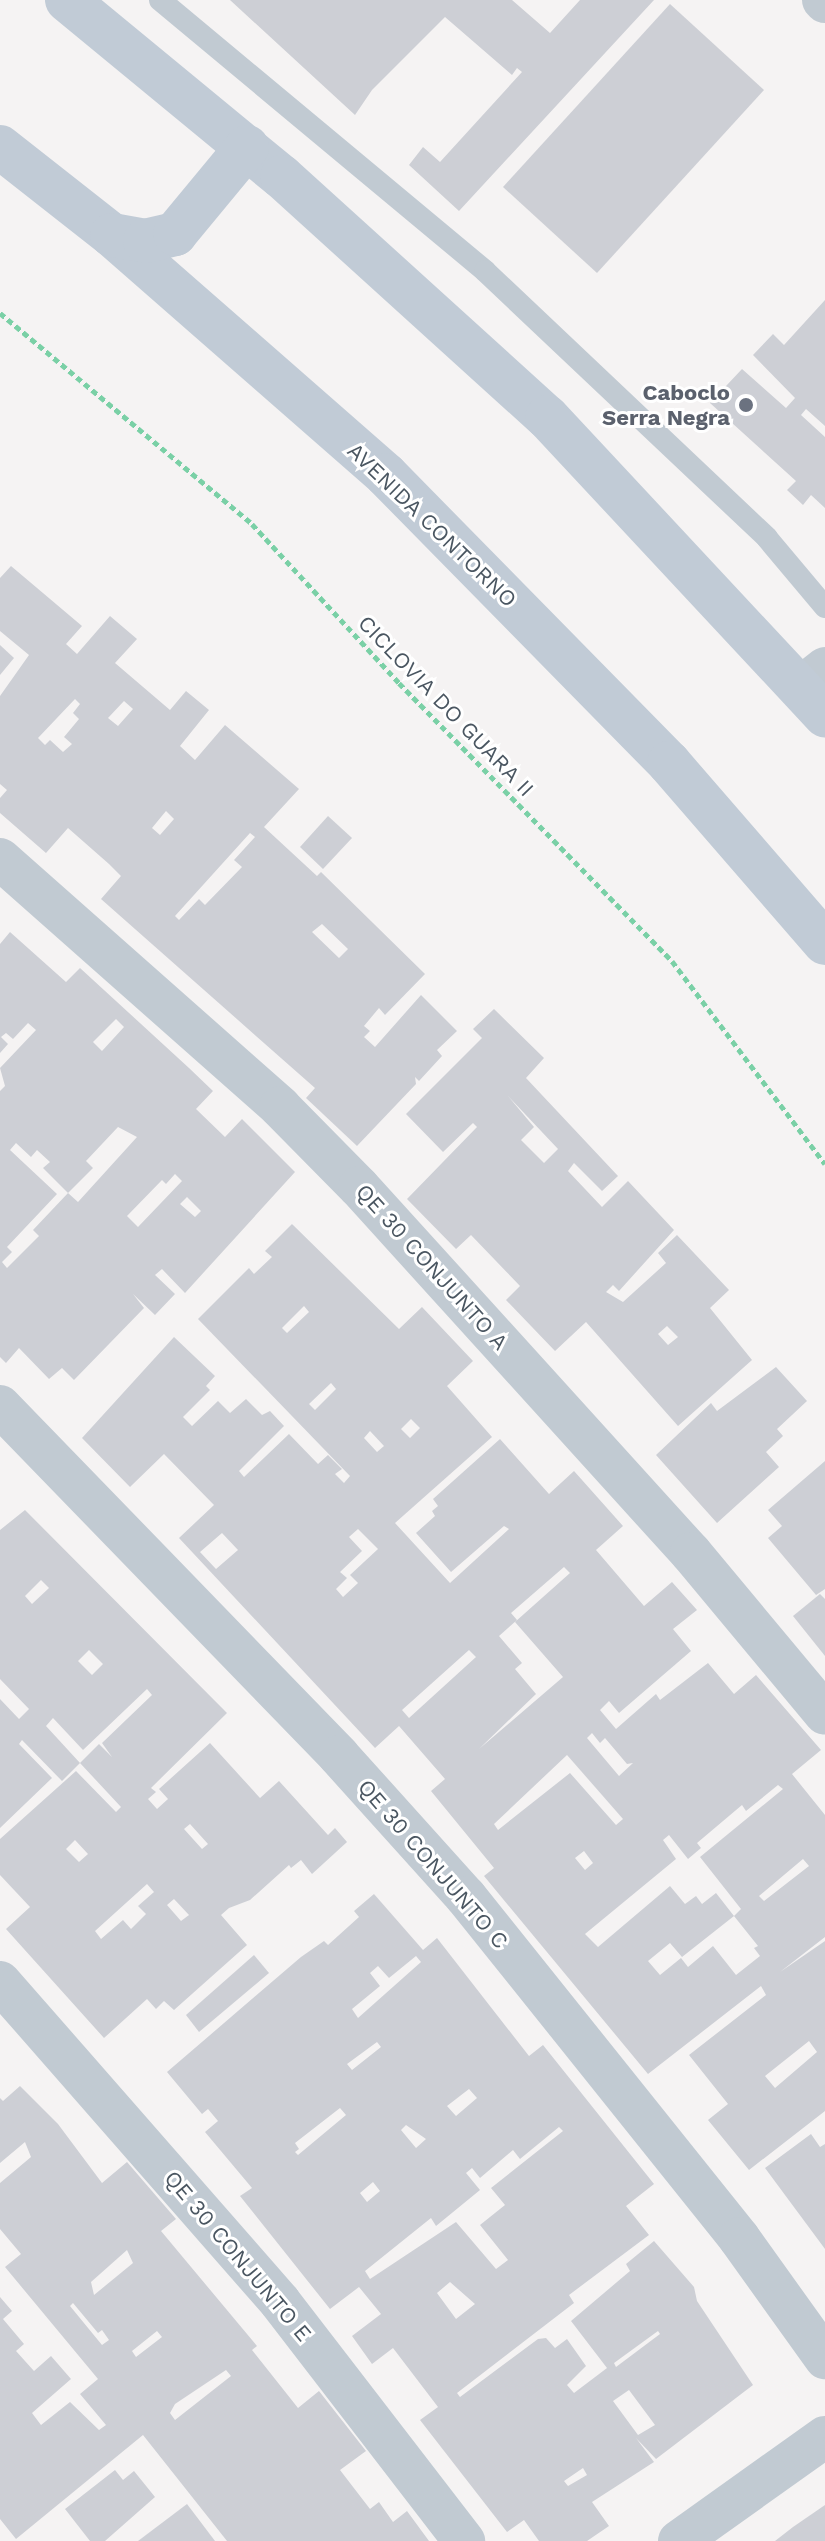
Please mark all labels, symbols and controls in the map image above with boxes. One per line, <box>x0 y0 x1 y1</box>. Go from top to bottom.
place label: Caboclo Serra Negra <box>602 379 730 430</box>
marker: Caboclo Serra Negra <box>737 396 755 414</box>
street label: AVENIDA CONTORNO <box>342 437 522 613</box>
street label: CICLOVIA DO GUARA II <box>352 609 540 803</box>
street label: QE 30 CONJUNTO A <box>350 1178 514 1356</box>
street label: QE 30 CONJUNTO C <box>352 1774 514 1954</box>
street label: QE 30 CONJUNTO E <box>159 2165 317 2347</box>

